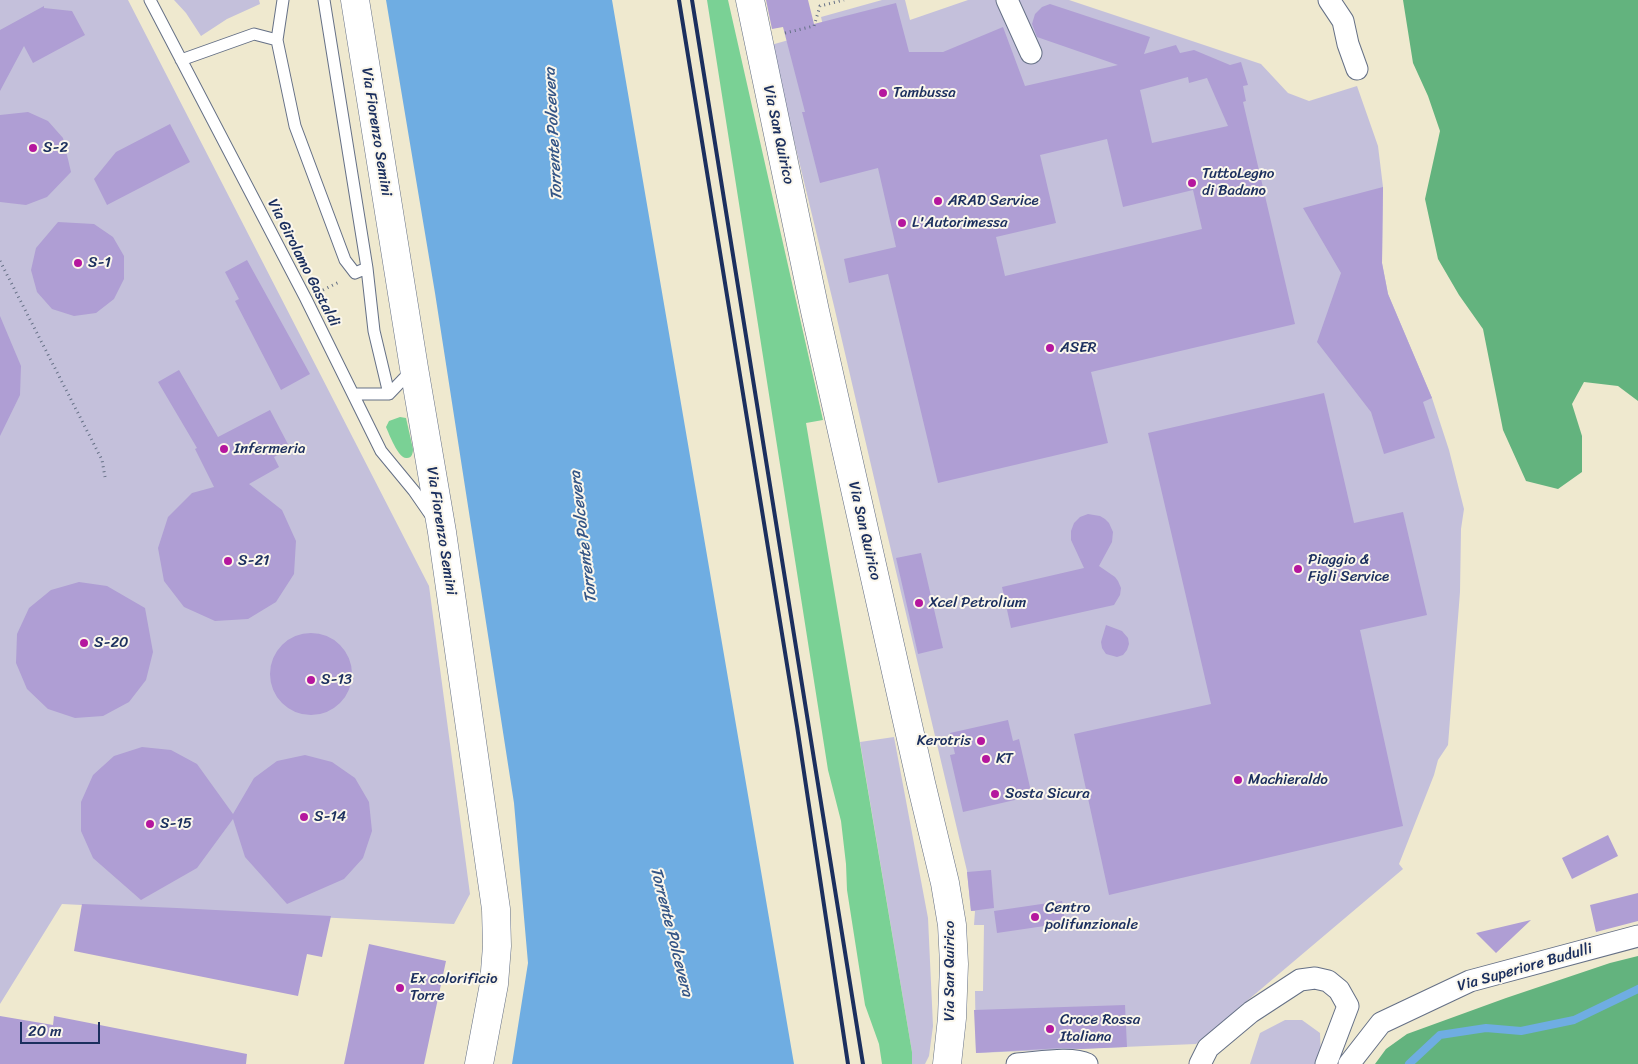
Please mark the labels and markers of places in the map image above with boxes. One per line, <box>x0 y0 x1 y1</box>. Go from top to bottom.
place label: Tambussa <box>893 84 956 102</box>
marker: Tambussa <box>877 87 889 99</box>
place label: S-2 <box>43 139 68 157</box>
marker: S-2 <box>27 142 39 154</box>
place label: TuttoLegno di Badano <box>1202 165 1274 200</box>
marker: TuttoLegno di Badano <box>1186 177 1198 189</box>
place label: ARAD Service <box>948 192 1039 210</box>
marker: ARAD Service <box>932 195 944 207</box>
place label: L'Autorimessa <box>912 214 1007 232</box>
marker: L'Autorimessa <box>896 217 908 229</box>
place label: S-1 <box>88 254 111 272</box>
marker: S-1 <box>72 257 84 269</box>
place label: ASER <box>1060 339 1097 357</box>
marker: ASER <box>1044 342 1056 354</box>
place label: Infermeria <box>234 440 305 458</box>
marker: Infermeria <box>218 443 230 455</box>
place label: Piaggio & Figli Service <box>1308 551 1389 586</box>
place label: S-21 <box>238 552 269 570</box>
marker: S-21 <box>222 555 234 567</box>
marker: Piaggio & Figli Service <box>1292 563 1304 575</box>
place label: Xcel Petrolium <box>929 594 1026 612</box>
marker: Xcel Petrolium <box>913 597 925 609</box>
place label: S-20 <box>94 634 129 652</box>
marker: S-20 <box>78 637 90 649</box>
place label: S-13 <box>321 671 352 689</box>
marker: S-13 <box>305 674 317 686</box>
place label: Kerotris <box>917 732 971 750</box>
marker: Kerotris <box>975 735 987 747</box>
place label: KT <box>996 750 1013 768</box>
marker: KT <box>980 753 992 765</box>
place label: Machieraldo <box>1248 771 1328 789</box>
marker: Machieraldo <box>1232 774 1244 786</box>
place label: Sosta Sicura <box>1005 785 1090 803</box>
marker: Sosta Sicura <box>989 788 1001 800</box>
place label: S-14 <box>314 808 346 826</box>
marker: S-14 <box>298 811 310 823</box>
place label: S-15 <box>160 815 192 833</box>
marker: S-15 <box>144 818 156 830</box>
place label: Centro polifunzionale <box>1045 899 1138 934</box>
marker: Centro polifunzionale <box>1029 911 1041 923</box>
place label: Ex colorificio Torre <box>410 970 498 1005</box>
marker: Ex colorificio Torre <box>394 982 406 994</box>
place label: Croce Rossa Italiana <box>1060 1011 1140 1046</box>
marker: Croce Rossa Italiana <box>1044 1023 1056 1035</box>

